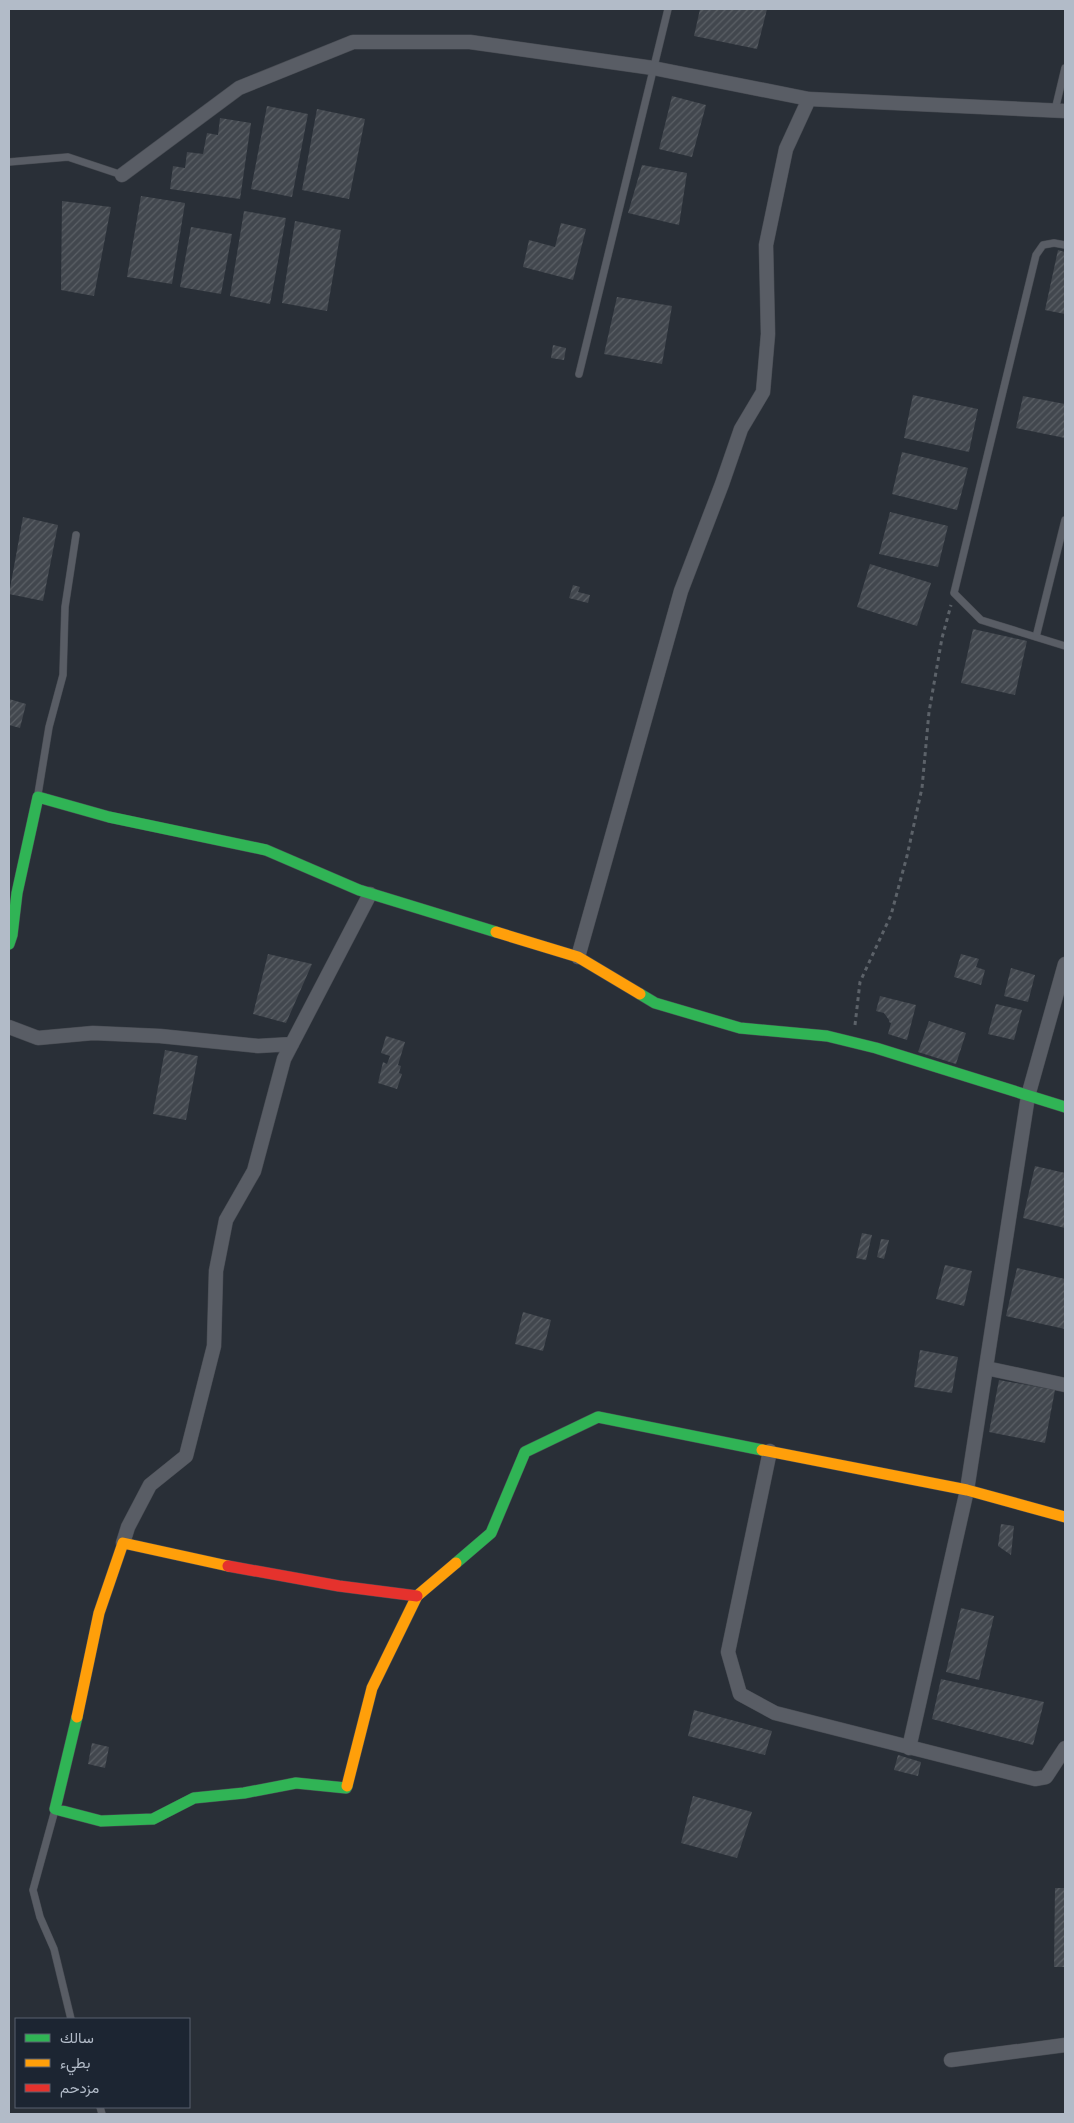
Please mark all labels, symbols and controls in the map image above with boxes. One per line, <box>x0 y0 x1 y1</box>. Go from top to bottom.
legend <box>15 2018 190 2108</box>
text: سالك <box>60 2028 94 2046</box>
text: بطيء <box>60 2053 90 2076</box>
text: مزدحم <box>60 2078 99 2098</box>

